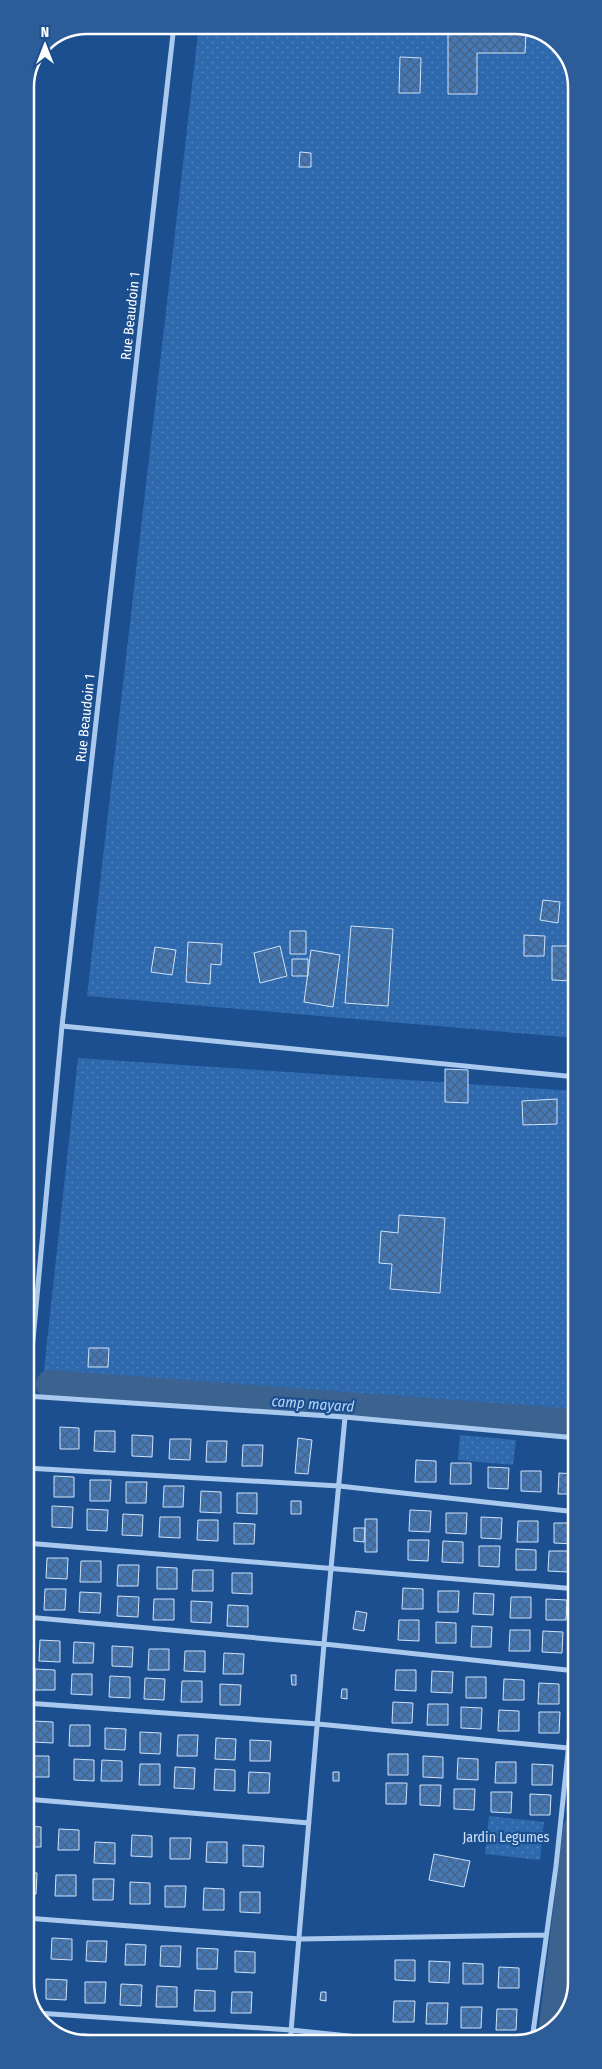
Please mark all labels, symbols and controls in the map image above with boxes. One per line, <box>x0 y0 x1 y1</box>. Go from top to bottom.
north arrow <box>20 20 70 70</box>
text: N <box>41 24 49 41</box>
street label: Rue Beaudoin 1 <box>117 271 144 361</box>
street label: Rue Beaudoin 1 <box>72 673 99 763</box>
water label: camp mayard <box>271 1392 355 1416</box>
park label: Jardin Legumes <box>462 1829 550 1846</box>

